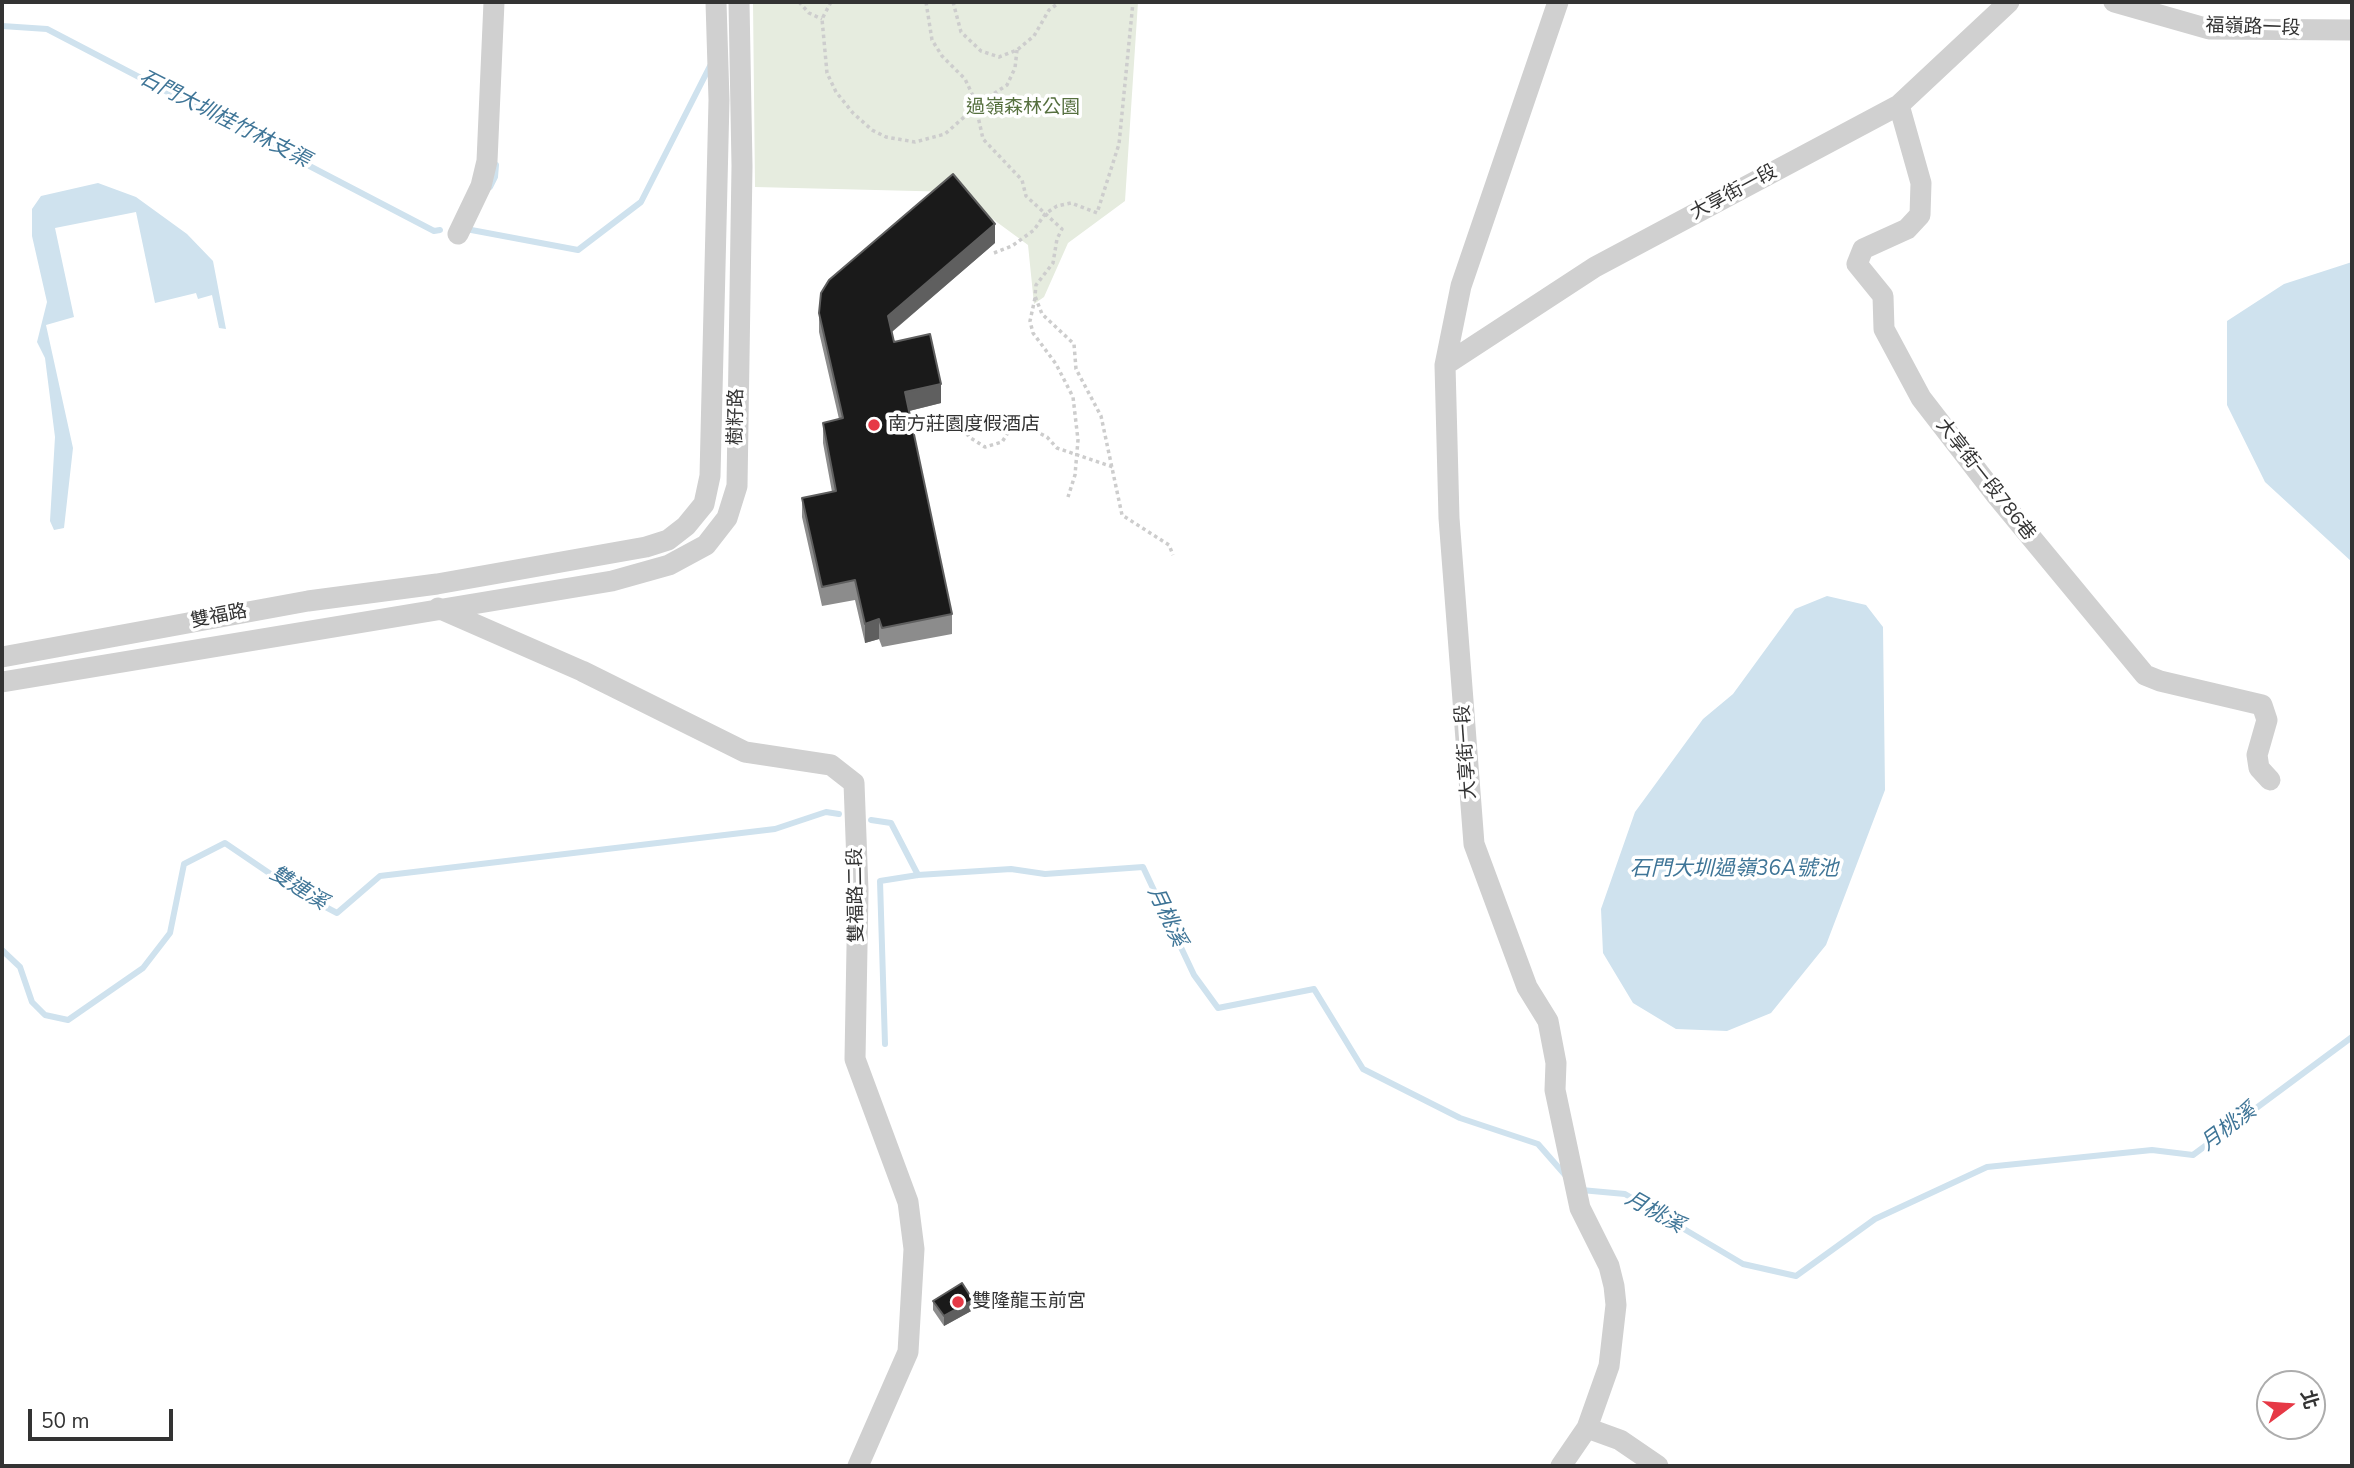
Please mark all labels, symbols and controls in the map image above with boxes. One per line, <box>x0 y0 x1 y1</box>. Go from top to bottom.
street label: 福嶺路一段 <box>2205 15 2301 41</box>
water label: 石門大圳桂竹林支渠 <box>134 66 314 174</box>
park label: 過嶺森林公園 <box>966 97 1080 119</box>
street label: 大享街一段 <box>1687 161 1781 225</box>
street label: 樹籽路 <box>725 388 749 446</box>
place label: 南方莊園度假酒店 <box>888 414 1040 436</box>
street label: 大享街一段786巷 <box>1930 415 2040 545</box>
marker: 南方莊園度假酒店 <box>866 417 882 433</box>
street label: 雙福路 <box>189 600 249 634</box>
street label: 大享街一段 <box>1452 704 1482 800</box>
street label: 雙福路二段 <box>845 847 869 943</box>
water label: 石門大圳過嶺36A號池 <box>1630 857 1838 883</box>
water label: 雙連溪 <box>265 862 331 916</box>
water label: 月桃溪 <box>1141 883 1191 951</box>
water label: 月桃溪 <box>2196 1099 2262 1157</box>
water label: 月桃溪 <box>1620 1187 1688 1239</box>
place label: 雙隆龍玉前宮 <box>972 1291 1086 1313</box>
marker: 雙隆龍玉前宮 <box>950 1294 966 1310</box>
north arrow <box>2256 1370 2326 1440</box>
text: 北 <box>2294 1387 2324 1412</box>
scale bar <box>32 1394 177 1438</box>
text: 50 m <box>41 1407 90 1435</box>

